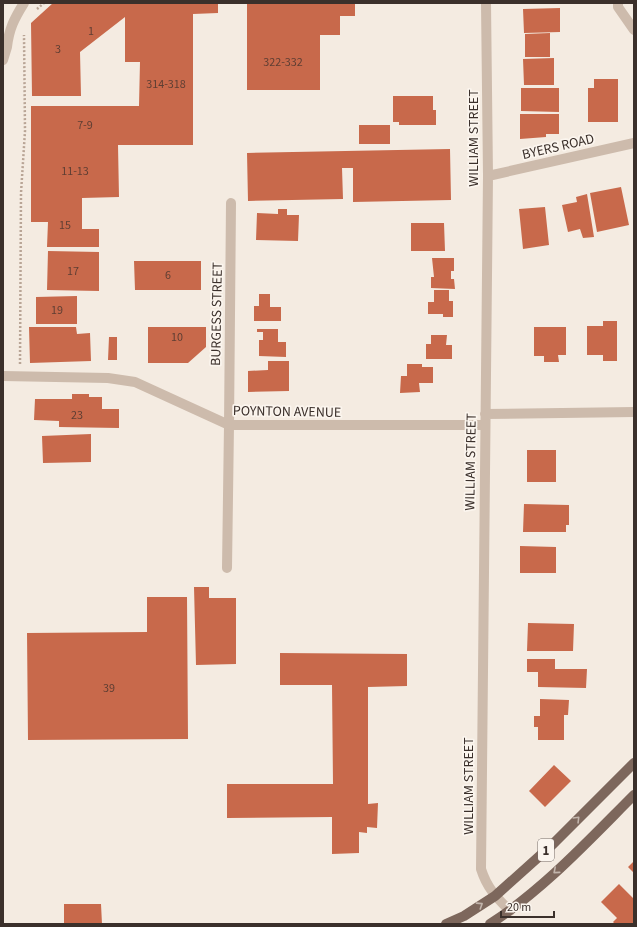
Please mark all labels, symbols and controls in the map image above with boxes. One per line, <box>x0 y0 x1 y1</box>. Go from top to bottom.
house number: 1 <box>88 23 94 40</box>
house number: 3 <box>55 41 61 58</box>
house number: 322-332 <box>263 54 303 71</box>
house number: 314-318 <box>146 76 186 93</box>
street label: WILLIAM STREET <box>464 89 484 187</box>
house number: 7-9 <box>77 117 93 134</box>
street label: BYERS ROAD <box>520 129 596 165</box>
house number: 11-13 <box>61 163 89 180</box>
house number: 15 <box>59 217 71 234</box>
street label: BURGESS STREET <box>206 261 228 366</box>
house number: 17 <box>67 263 79 280</box>
house number: 6 <box>165 267 171 284</box>
house number: 19 <box>51 302 63 319</box>
house number: 10 <box>171 329 183 346</box>
street label: POYNTON AVENUE <box>233 401 341 423</box>
house number: 23 <box>71 407 83 424</box>
street label: WILLIAM STREET <box>460 413 482 511</box>
house number: 39 <box>103 680 115 697</box>
street label: WILLIAM STREET <box>459 737 479 835</box>
one-way arrow <box>572 816 580 824</box>
road number: 1 <box>538 839 554 861</box>
one-way arrow <box>554 867 561 874</box>
scale bar <box>501 893 554 919</box>
text: 20 m <box>507 899 531 916</box>
one-way arrow <box>476 902 483 910</box>

